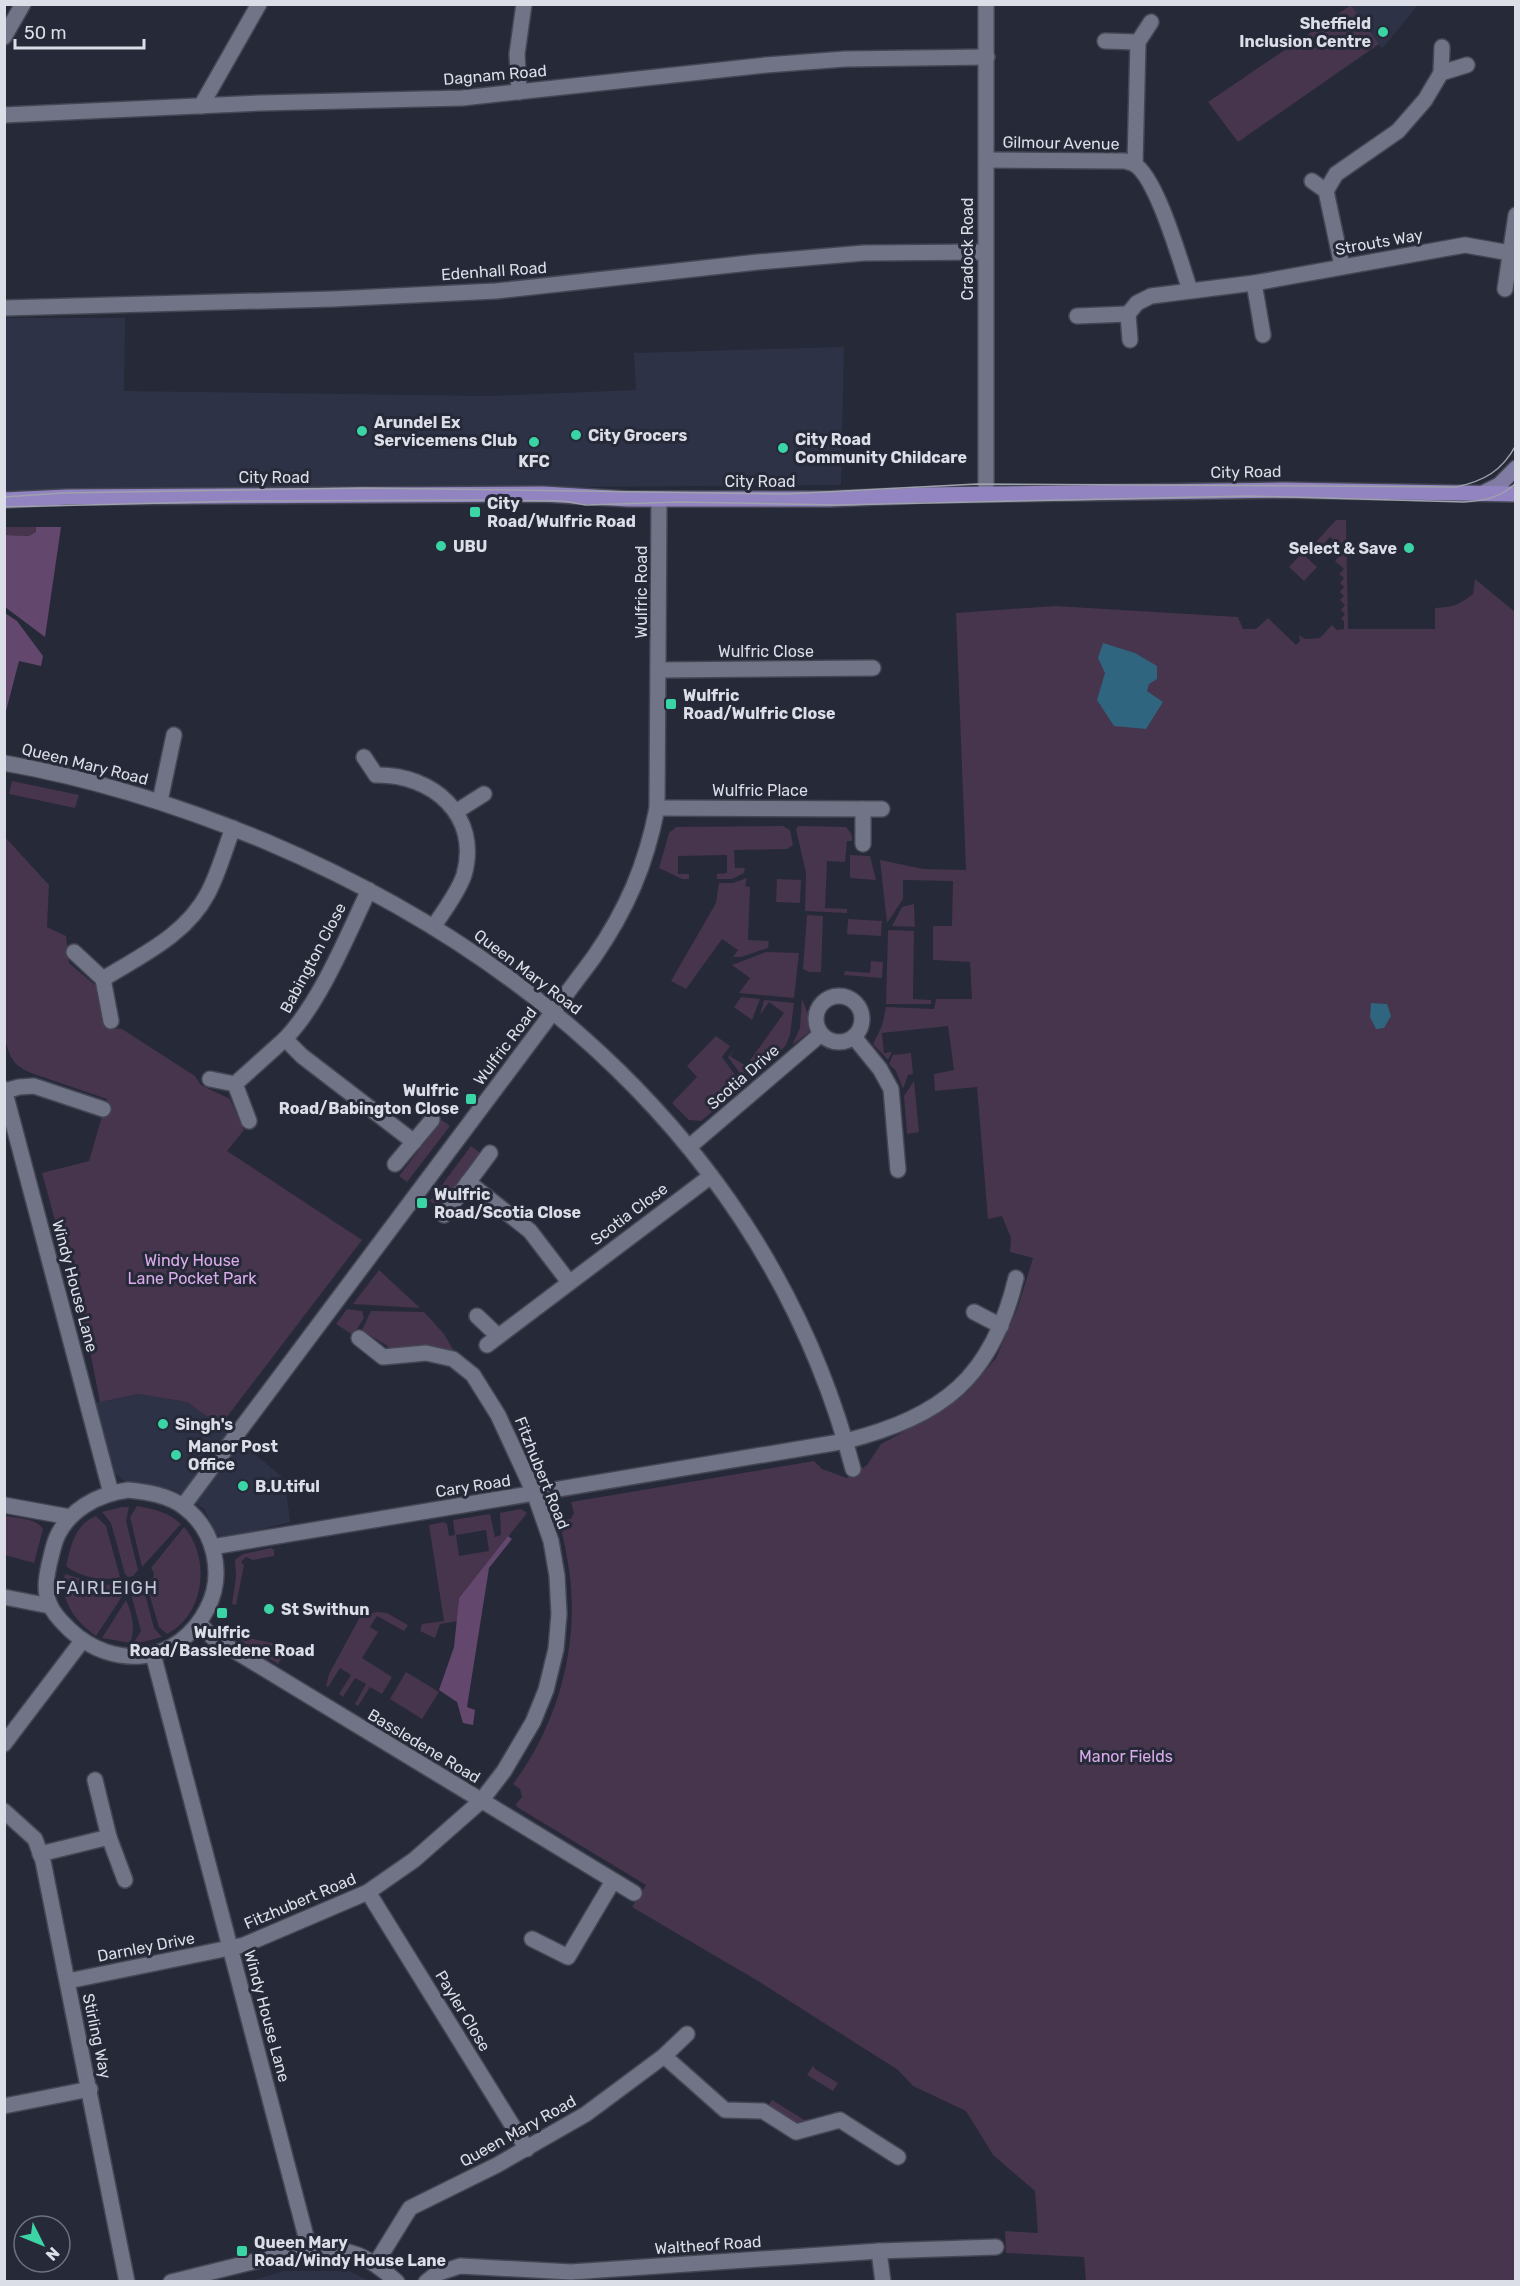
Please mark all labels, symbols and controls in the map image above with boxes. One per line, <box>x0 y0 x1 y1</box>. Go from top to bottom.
scale bar <box>15 12 144 50</box>
place label: Sheffield Inclusion Centre <box>1239 14 1371 51</box>
text: 50 m <box>24 22 67 44</box>
marker: Sheffield Inclusion Centre <box>1376 25 1390 39</box>
street label: Dagnam Road <box>442 61 548 89</box>
street label: Gilmour Avenue <box>1002 132 1120 154</box>
street label: Cradock Road <box>958 198 977 300</box>
street label: Strouts Way <box>1334 225 1425 259</box>
street label: Edenhall Road <box>440 258 548 284</box>
place label: Arundel Ex Servicemens Club <box>374 413 517 450</box>
marker: Arundel Ex Servicemens Club <box>355 424 369 438</box>
place label: City Grocers <box>588 426 688 445</box>
marker: City Grocers <box>569 428 583 442</box>
place label: City Road Community Childcare <box>795 430 967 467</box>
marker: KFC <box>527 435 541 449</box>
marker: City Road Community Childcare <box>776 441 790 455</box>
place label: KFC <box>518 452 550 471</box>
street label: City Road <box>1210 462 1282 482</box>
street label: City Road <box>238 468 310 487</box>
street label: City Road <box>724 472 796 491</box>
place label: City Road/Wulfric Road <box>487 494 636 531</box>
marker: City Road/Wulfric Road <box>468 505 482 519</box>
place label: UBU <box>453 537 487 556</box>
marker: UBU <box>434 539 448 553</box>
place label: Select & Save <box>1289 539 1397 558</box>
marker: Select & Save <box>1402 541 1416 555</box>
street label: Wulfric Road <box>632 546 651 638</box>
street label: Wulfric Close <box>718 642 814 661</box>
place label: Wulfric Road/Wulfric Close <box>683 686 836 723</box>
marker: Wulfric Road/Wulfric Close <box>664 697 678 711</box>
street label: Queen Mary Road <box>20 739 150 789</box>
street label: Wulfric Place <box>712 781 808 800</box>
street label: Babington Close <box>276 900 350 1016</box>
street label: Queen Mary Road <box>470 925 586 1019</box>
street label: Wulfric Road <box>469 1003 541 1089</box>
street label: Scotia Drive <box>703 1041 783 1113</box>
place label: Wulfric Road/Babington Close <box>279 1081 459 1118</box>
marker: Wulfric Road/Babington Close <box>464 1092 478 1106</box>
street label: Scotia Close <box>587 1179 671 1249</box>
place label: Wulfric Road/Scotia Close <box>434 1185 581 1222</box>
marker: Wulfric Road/Scotia Close <box>415 1196 429 1210</box>
street label: Windy House Lane <box>48 1218 102 1354</box>
park label: Windy House Lane Pocket Park <box>128 1251 257 1288</box>
street label: Fitzhubert Road <box>511 1414 573 1532</box>
place label: Singh's <box>175 1415 233 1434</box>
marker: Singh's <box>156 1417 170 1431</box>
place label: Manor Post Office <box>188 1437 278 1474</box>
marker: Manor Post Office <box>169 1448 183 1462</box>
street label: Cary Road <box>434 1471 512 1501</box>
place label: B.U.tiful <box>255 1477 320 1496</box>
marker: B.U.tiful <box>236 1479 250 1493</box>
district label: FAIRLEIGH <box>55 1577 159 1599</box>
place label: St Swithun <box>281 1600 370 1619</box>
marker: St Swithun <box>262 1602 276 1616</box>
marker: Wulfric Road/Bassledene Road <box>215 1606 229 1620</box>
place label: Wulfric Road/Bassledene Road <box>129 1623 315 1660</box>
street label: Bassledene Road <box>364 1705 484 1787</box>
park label: Manor Fields <box>1079 1747 1173 1766</box>
street label: Fitzhubert Road <box>241 1869 359 1933</box>
street label: Darnley Drive <box>96 1928 196 1966</box>
street label: Windy House Lane <box>240 1948 294 2084</box>
street label: Payler Close <box>431 1967 495 2055</box>
street label: Stirling Way <box>79 1992 115 2081</box>
street label: Queen Mary Road <box>457 2091 579 2171</box>
north arrow <box>12 2214 72 2274</box>
street label: Waltheof Road <box>654 2232 762 2258</box>
place label: Queen Mary Road/Windy House Lane <box>254 2233 446 2270</box>
text: N <box>42 2243 63 2265</box>
marker: Queen Mary Road/Windy House Lane <box>235 2244 249 2258</box>

